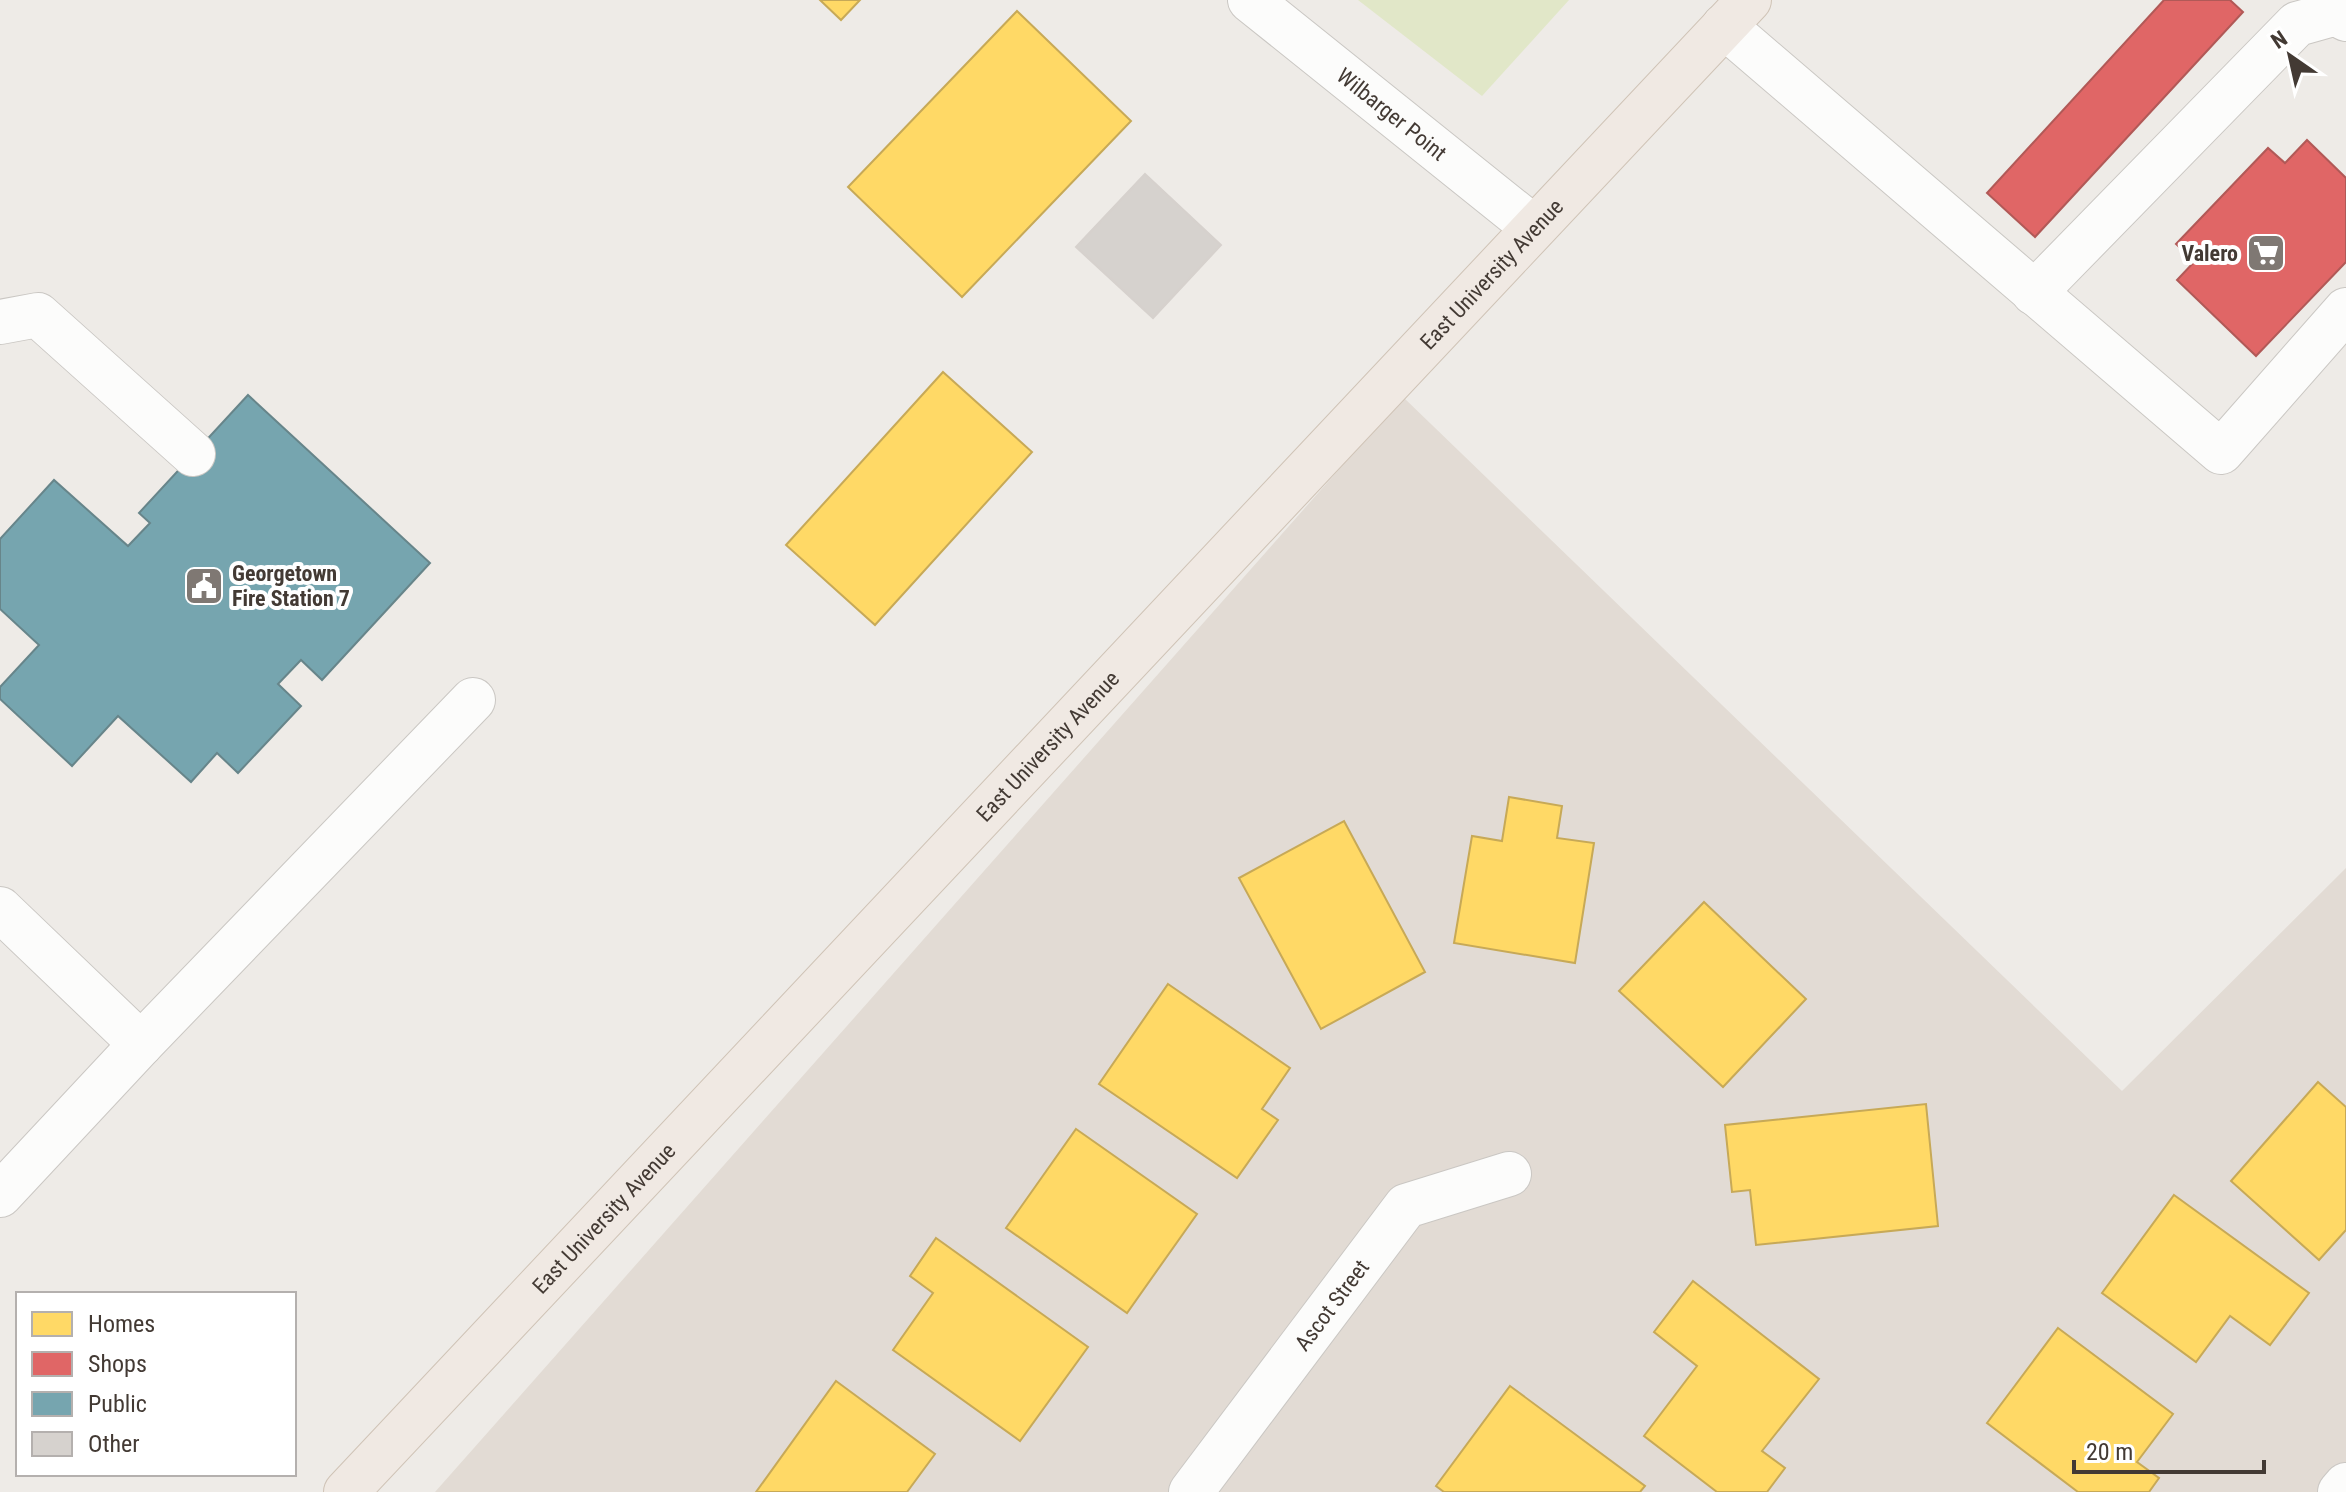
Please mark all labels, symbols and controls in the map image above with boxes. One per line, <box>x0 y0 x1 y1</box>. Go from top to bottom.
north arrow <box>2250 16 2330 96</box>
text: N <box>2267 26 2292 54</box>
street label: Wilbarger Point <box>1332 62 1452 165</box>
street label: East University Avenue <box>1415 194 1568 354</box>
supermarket icon: Valero <box>2245 232 2287 274</box>
place label: Valero <box>2182 241 2238 266</box>
place label: Georgetown Fire Station 7 <box>232 561 350 611</box>
public building icon: Georgetown Fire Station 7 <box>183 565 225 607</box>
street label: East University Avenue <box>971 666 1124 826</box>
street label: East University Avenue <box>527 1138 680 1298</box>
street label: Ascot Street <box>1289 1255 1374 1355</box>
legend <box>16 1292 296 1476</box>
text: Homes <box>88 1310 155 1338</box>
text: Shops <box>88 1350 147 1378</box>
text: Public <box>88 1390 147 1418</box>
scale bar <box>2074 1424 2264 1474</box>
text: Other <box>88 1430 140 1458</box>
text: 20 m <box>2086 1438 2133 1466</box>

